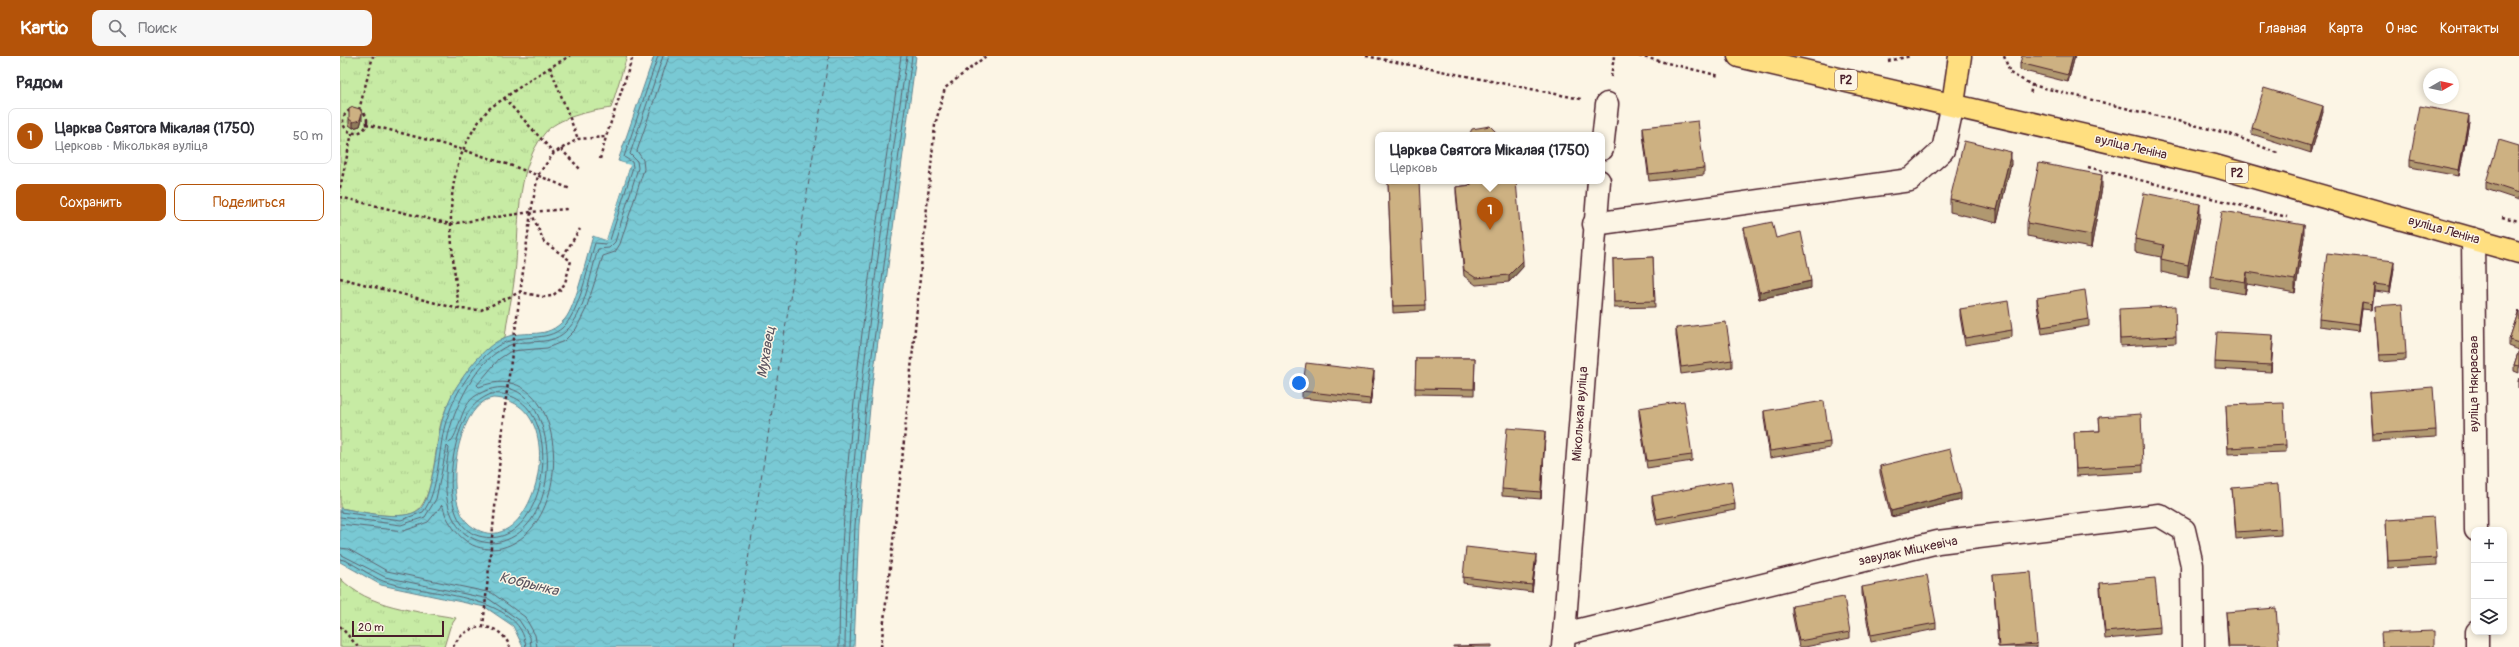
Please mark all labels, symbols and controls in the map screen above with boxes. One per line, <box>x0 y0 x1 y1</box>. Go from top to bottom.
search box <box>92 10 372 46</box>
text: Kartio <box>20 16 68 40</box>
icon: search <box>106 17 128 39</box>
text: Поиск <box>138 19 177 38</box>
text: Главная <box>2259 20 2306 37</box>
text: Карта <box>2328 20 2363 37</box>
text: О нас <box>2385 20 2418 37</box>
text: Контакты <box>2440 20 2499 37</box>
north arrow <box>2423 68 2459 104</box>
road number: Р2 <box>1835 70 1857 90</box>
text: Рядом <box>16 72 63 93</box>
text: Царква Святога Мікалая (1750) <box>55 119 255 138</box>
text: 1 <box>27 128 33 144</box>
text: 50 m <box>293 128 323 144</box>
street label: вуліца Леніна <box>2093 131 2169 163</box>
popup <box>1375 132 1605 184</box>
text: Церковь · Міколькая вуліца <box>55 138 208 154</box>
text: Царква Святога Мікалая (1750) <box>1390 141 1590 160</box>
text: Церковь <box>1390 160 1438 176</box>
road number: Р2 <box>2226 163 2248 183</box>
button: Сохранить <box>16 184 166 221</box>
button: Поделиться <box>174 184 324 221</box>
pin: 1 <box>1477 197 1503 230</box>
street label: вуліца Леніна <box>2406 212 2482 248</box>
water label: Мухавец <box>753 325 779 379</box>
street label: вуліца Някрасава <box>2466 336 2482 432</box>
street label: Міколькая вуліца <box>1569 366 1591 462</box>
your location <box>1289 373 1309 393</box>
map controls <box>2471 527 2507 635</box>
button: + <box>2471 527 2507 563</box>
street label: завулак Міцкевіча <box>1857 533 1959 569</box>
button: − <box>2471 563 2507 599</box>
water label: Кобрынка <box>498 569 562 600</box>
button: layers <box>2471 599 2507 635</box>
scale bar <box>352 619 444 638</box>
text: 20 m <box>358 621 384 634</box>

